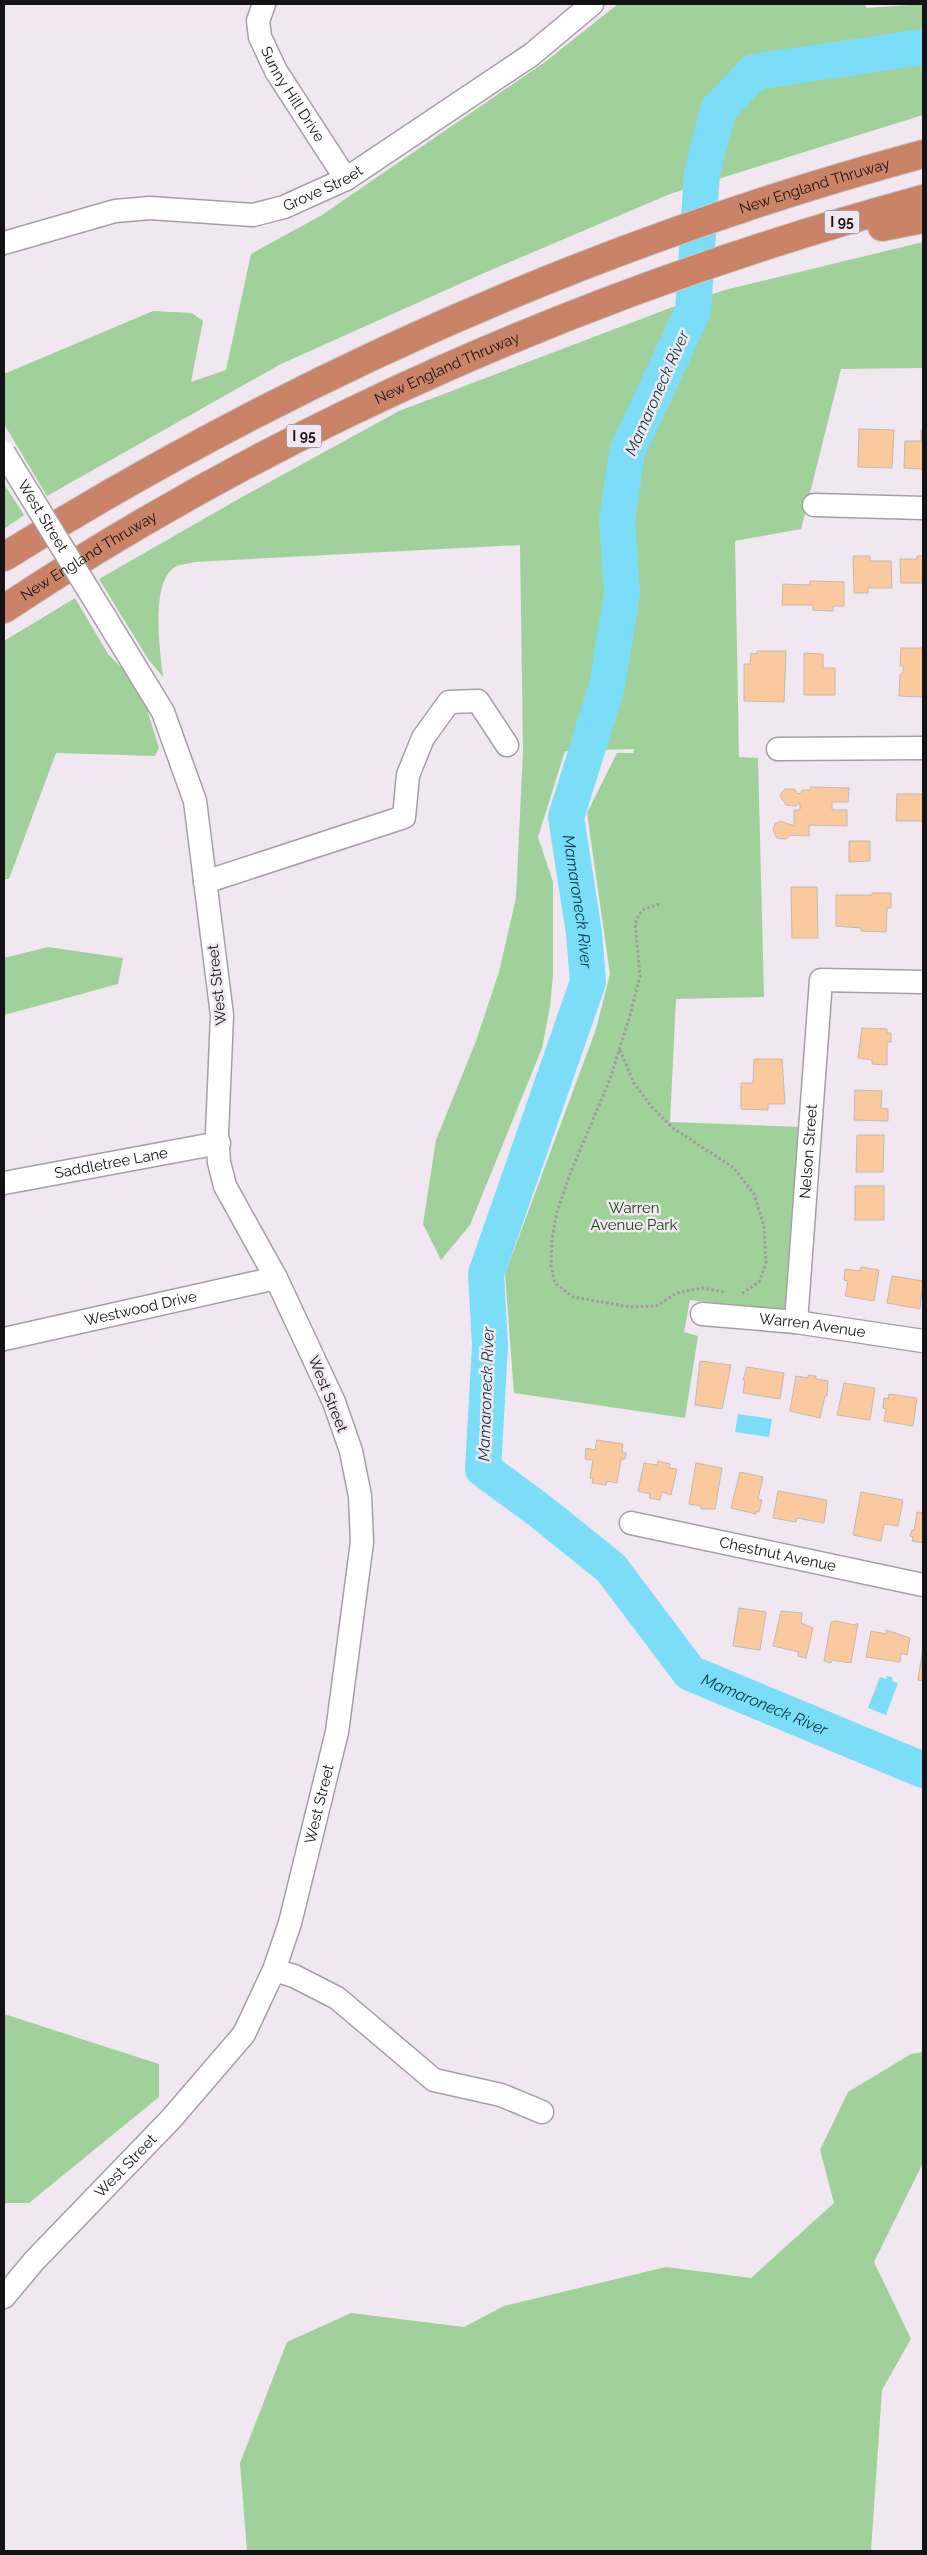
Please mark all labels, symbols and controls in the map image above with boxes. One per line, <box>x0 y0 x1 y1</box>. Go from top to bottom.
street label: Sunny Hill Drive <box>257 44 329 145</box>
street label: New England Thruway <box>737 155 892 218</box>
street label: Grove Street <box>280 161 366 215</box>
road number: I 95 <box>824 210 860 233</box>
water label: Mamaroneck River <box>621 327 693 458</box>
street label: New England Thruway <box>372 328 522 408</box>
road number: I 95 <box>286 424 322 448</box>
street label: West Street <box>14 477 72 555</box>
street label: New England Thruway <box>17 507 160 605</box>
water label: Mamaroneck River <box>559 833 596 970</box>
street label: West Street <box>204 944 230 1026</box>
street label: Nelson Street <box>796 1104 821 1199</box>
street label: Saddletree Lane <box>53 1144 169 1182</box>
park label: Warren Avenue Park <box>590 1199 678 1234</box>
street label: Westwood Drive <box>83 1287 199 1330</box>
street label: Warren Avenue <box>759 1310 867 1341</box>
water label: Mamaroneck River <box>474 1326 498 1462</box>
street label: West Street <box>304 1353 352 1435</box>
street label: Chestnut Avenue <box>718 1533 838 1575</box>
water label: Mamaroneck River <box>699 1670 831 1739</box>
street label: West Street <box>301 1762 338 1846</box>
street label: West Street <box>91 2130 160 2201</box>

